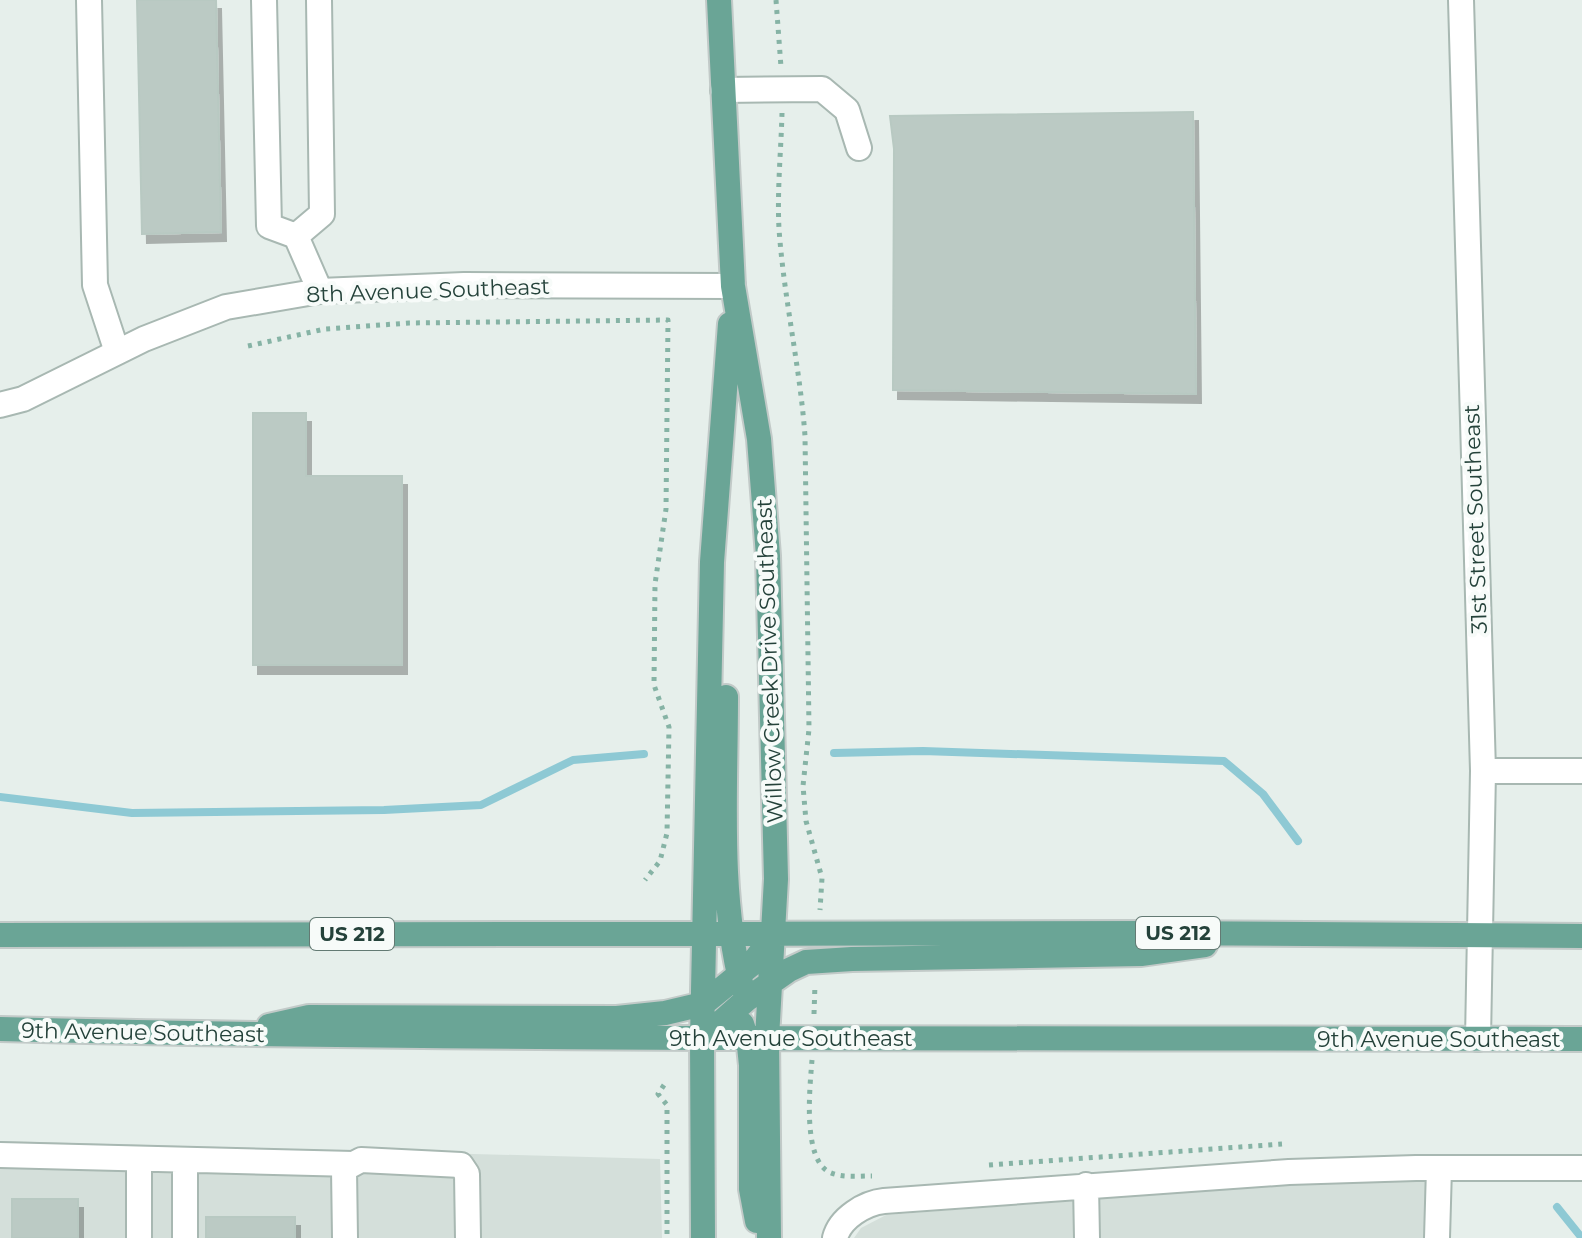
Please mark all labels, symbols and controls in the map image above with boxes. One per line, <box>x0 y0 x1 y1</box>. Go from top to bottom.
street label: 8th Avenue Southeast <box>306 273 550 308</box>
street label: 31st Street Southeast <box>1458 404 1493 634</box>
street label: Willow Creek Drive Southeast <box>750 498 789 824</box>
road number: US 212 <box>1136 917 1220 949</box>
road number: US 212 <box>310 918 394 950</box>
street label: 9th Avenue Southeast <box>21 1017 265 1048</box>
street label: 9th Avenue Southeast <box>669 1025 913 1052</box>
street label: 9th Avenue Southeast <box>1317 1026 1561 1053</box>

